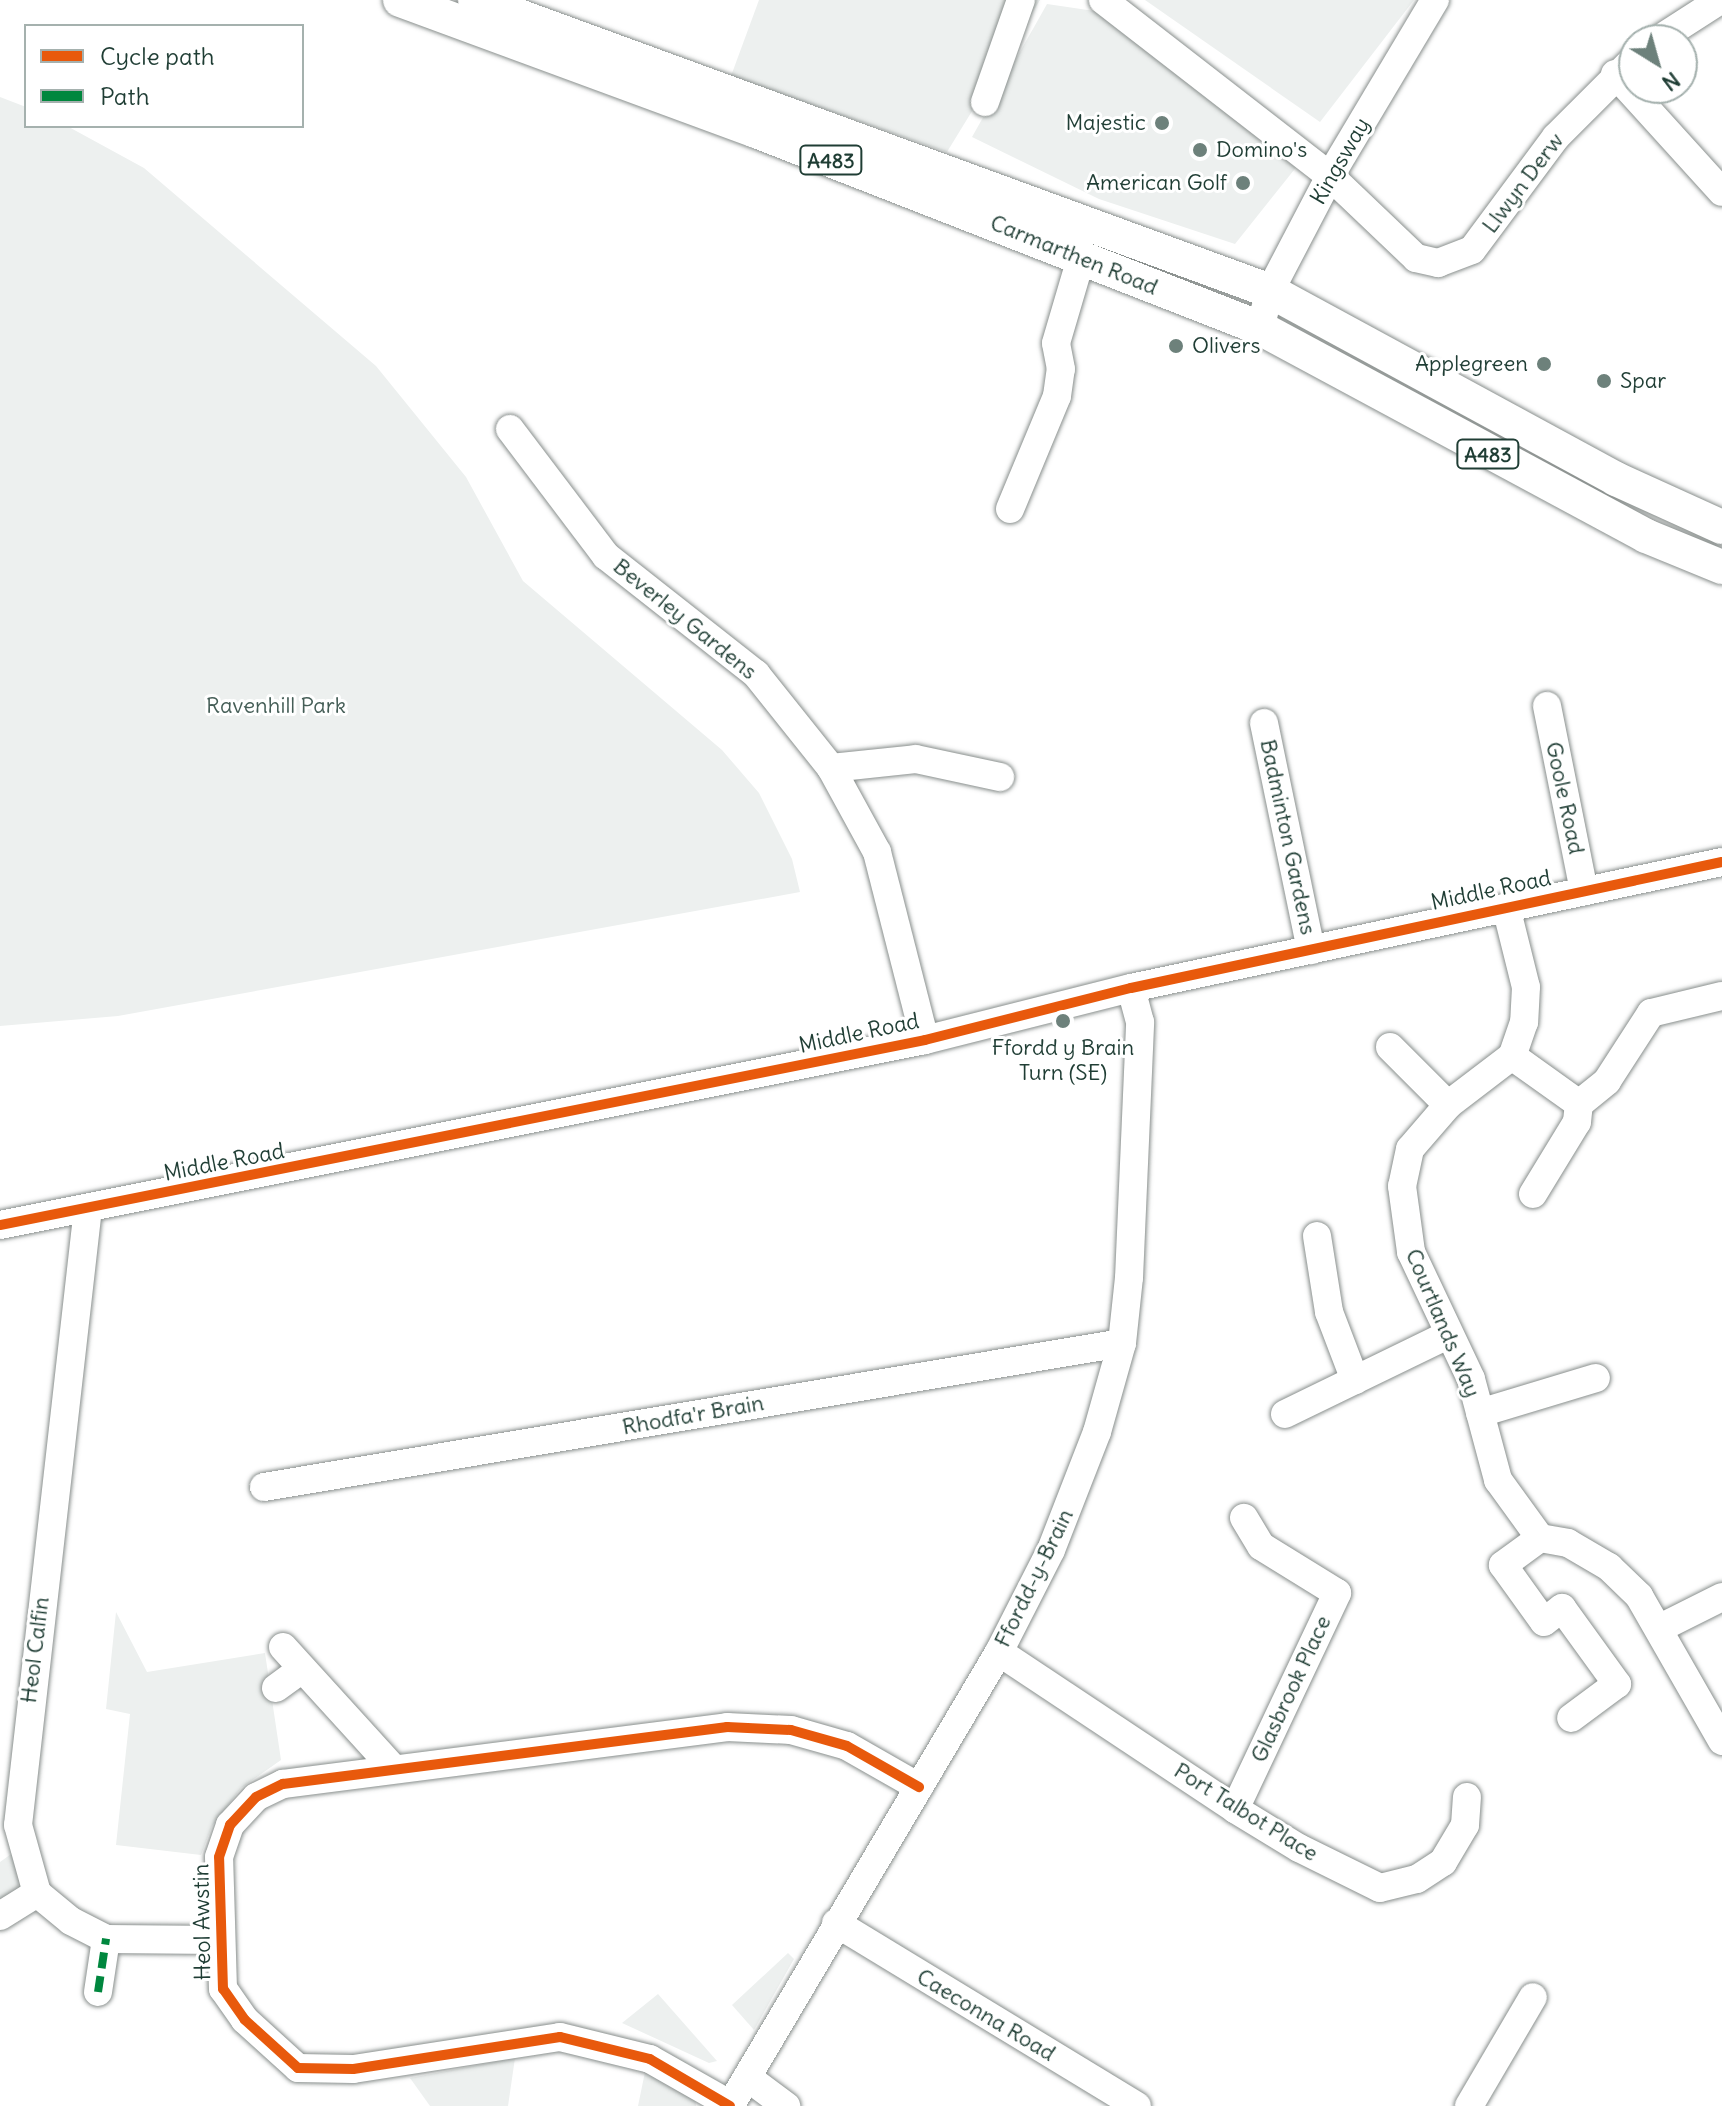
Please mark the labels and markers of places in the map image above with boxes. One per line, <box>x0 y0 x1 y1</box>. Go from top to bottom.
place label: Majestic <box>1065 110 1146 136</box>
marker: Majestic <box>1153 114 1171 132</box>
place label: Domino's <box>1216 137 1307 163</box>
marker: Domino's <box>1191 141 1209 159</box>
place label: American Golf <box>1086 170 1227 196</box>
marker: American Golf <box>1234 174 1252 192</box>
place label: Olivers <box>1192 333 1260 359</box>
marker: Olivers <box>1167 337 1185 355</box>
place label: Applegreen <box>1415 351 1528 377</box>
marker: Applegreen <box>1535 355 1553 373</box>
place label: Spar <box>1620 368 1666 394</box>
marker: Spar <box>1595 372 1613 390</box>
marker: Ffordd y Brain Turn (SE) <box>1054 1012 1072 1030</box>
place label: Ffordd y Brain Turn (SE) <box>992 1034 1134 1086</box>

